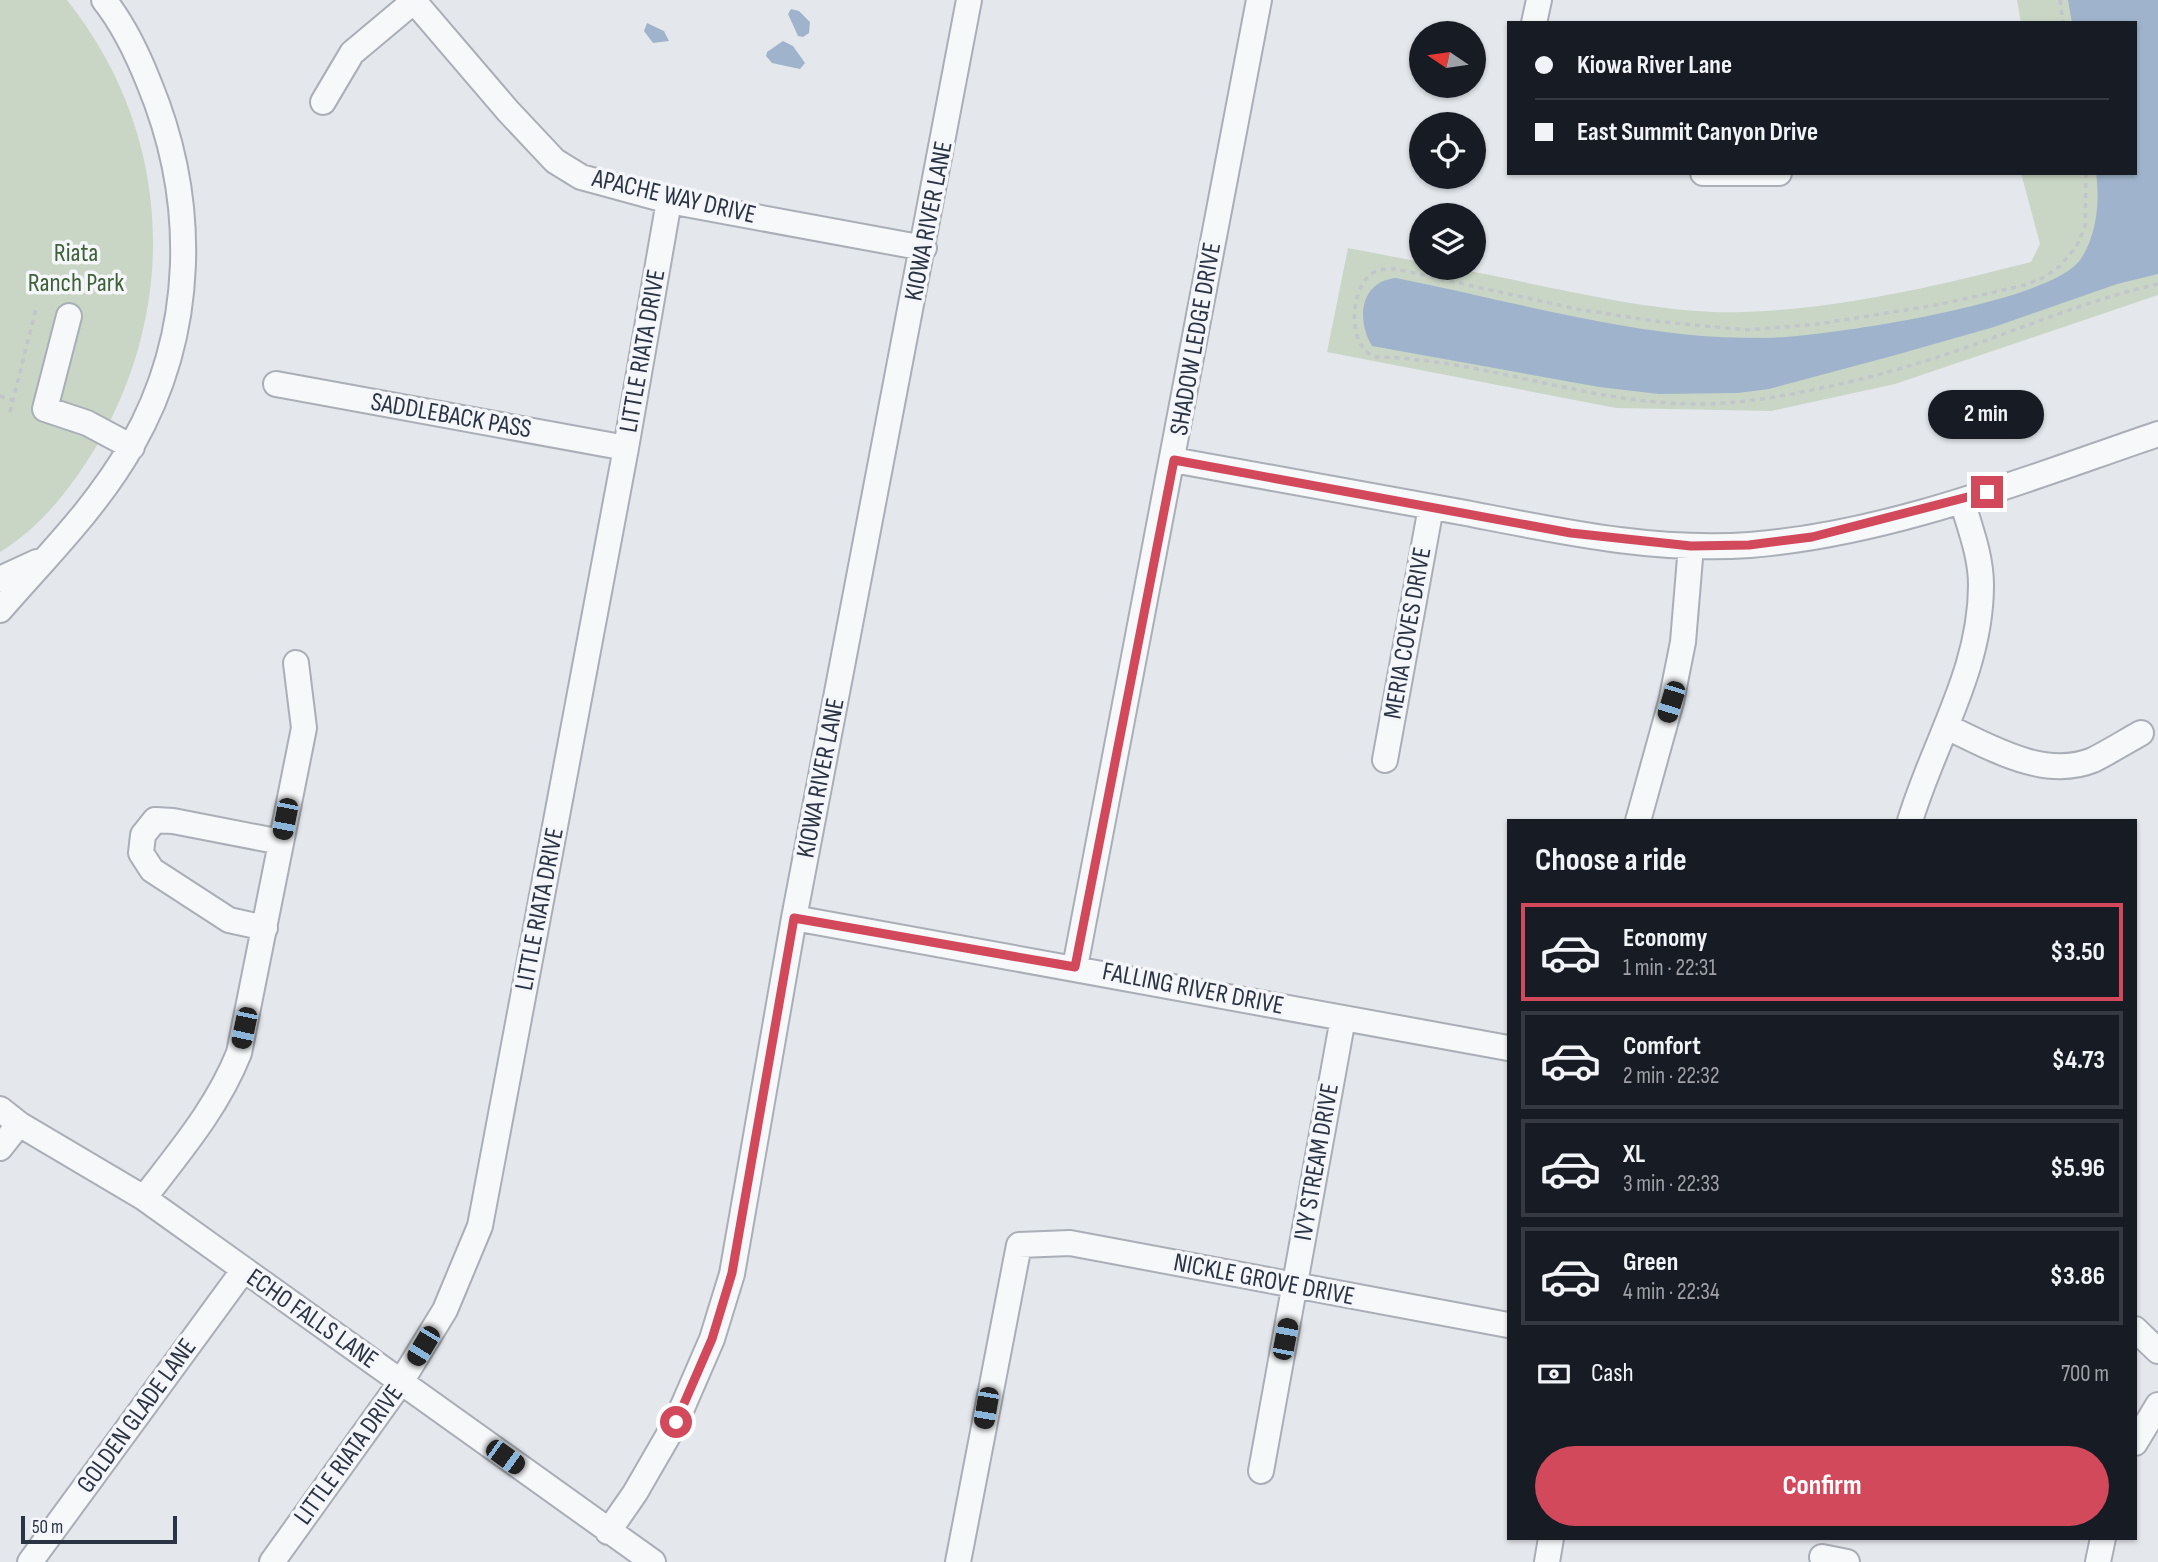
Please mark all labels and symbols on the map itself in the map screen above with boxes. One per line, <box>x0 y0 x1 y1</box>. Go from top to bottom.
north arrow <box>1409 21 1486 98</box>
street label: KIOWA RIVER LANE <box>898 139 960 303</box>
street label: APACHE WAY DRIVE <box>588 163 759 231</box>
park label: Riata Ranch Park <box>28 238 124 299</box>
street label: SHADOW LEDGE DRIVE <box>1164 240 1228 438</box>
street label: LITTLE RIATA DRIVE <box>613 267 673 435</box>
street label: SADDLEBACK PASS <box>368 387 534 445</box>
callout: 2 min <box>1929 391 2045 440</box>
route end <box>1971 476 2003 508</box>
street label: MERIA COVES DRIVE <box>1378 545 1438 721</box>
car <box>1655 679 1688 725</box>
street label: KIOWA RIVER LANE <box>790 696 852 860</box>
car <box>271 796 300 842</box>
street label: LITTLE RIATA DRIVE <box>509 825 571 993</box>
street label: FALLING RIVER DRIVE <box>1100 956 1286 1022</box>
car <box>230 1005 259 1051</box>
street label: IVY STREAM DRIVE <box>1288 1081 1346 1243</box>
street label: NICKLE GROVE DRIVE <box>1171 1247 1357 1313</box>
street label: ECHO FALLS LANE <box>240 1262 384 1376</box>
car <box>1271 1316 1300 1362</box>
car <box>404 1323 443 1369</box>
street label: GOLDEN GLADE LANE <box>71 1333 203 1499</box>
street label: LITTLE RIATA DRIVE <box>288 1379 410 1531</box>
car <box>973 1385 1000 1431</box>
route start <box>660 1406 692 1438</box>
car <box>482 1436 529 1478</box>
scale bar <box>21 1513 177 1545</box>

